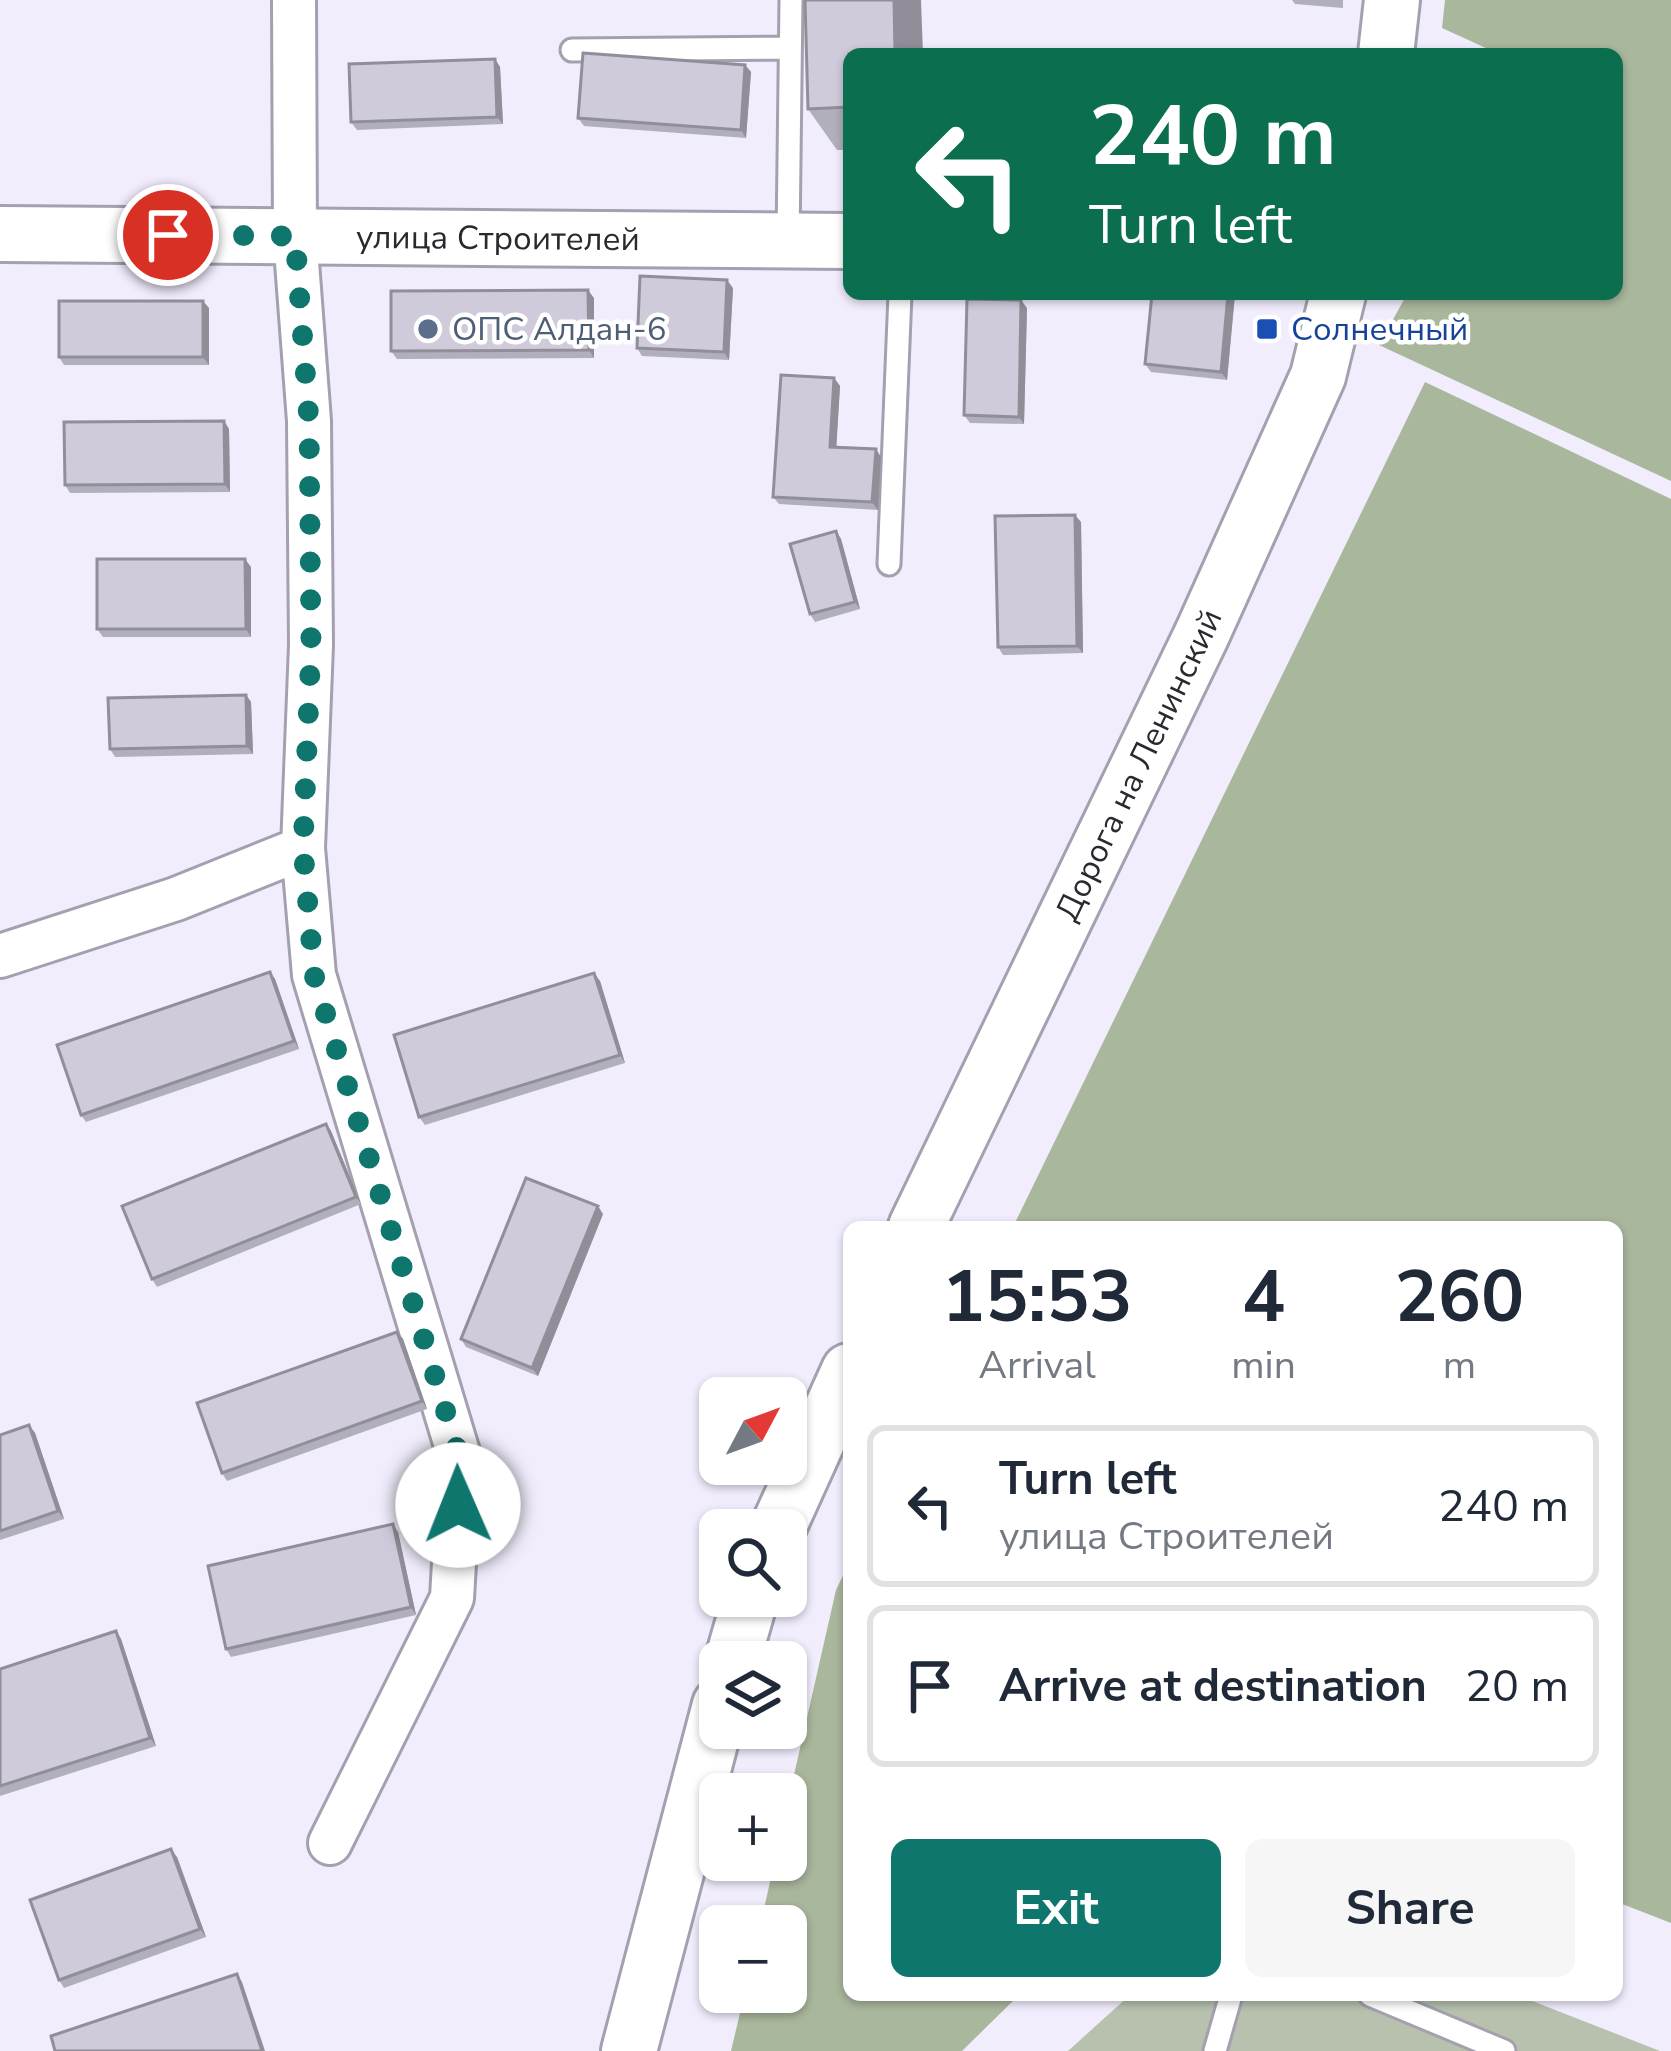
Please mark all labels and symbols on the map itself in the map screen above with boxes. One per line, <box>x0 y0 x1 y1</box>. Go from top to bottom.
pin <box>117 184 219 286</box>
street label: улица Строителей <box>356 214 640 262</box>
place label: ОПС Алдан-6 <box>452 307 666 352</box>
place label: Солнечный <box>1291 307 1468 352</box>
marker: ОПС Алдан-6 <box>415 316 441 342</box>
marker: Солнечный <box>1254 316 1280 342</box>
street label: Дорога на Ленинский <box>1045 602 1233 928</box>
north arrow <box>699 1377 807 1485</box>
position arrow <box>395 1442 521 1568</box>

